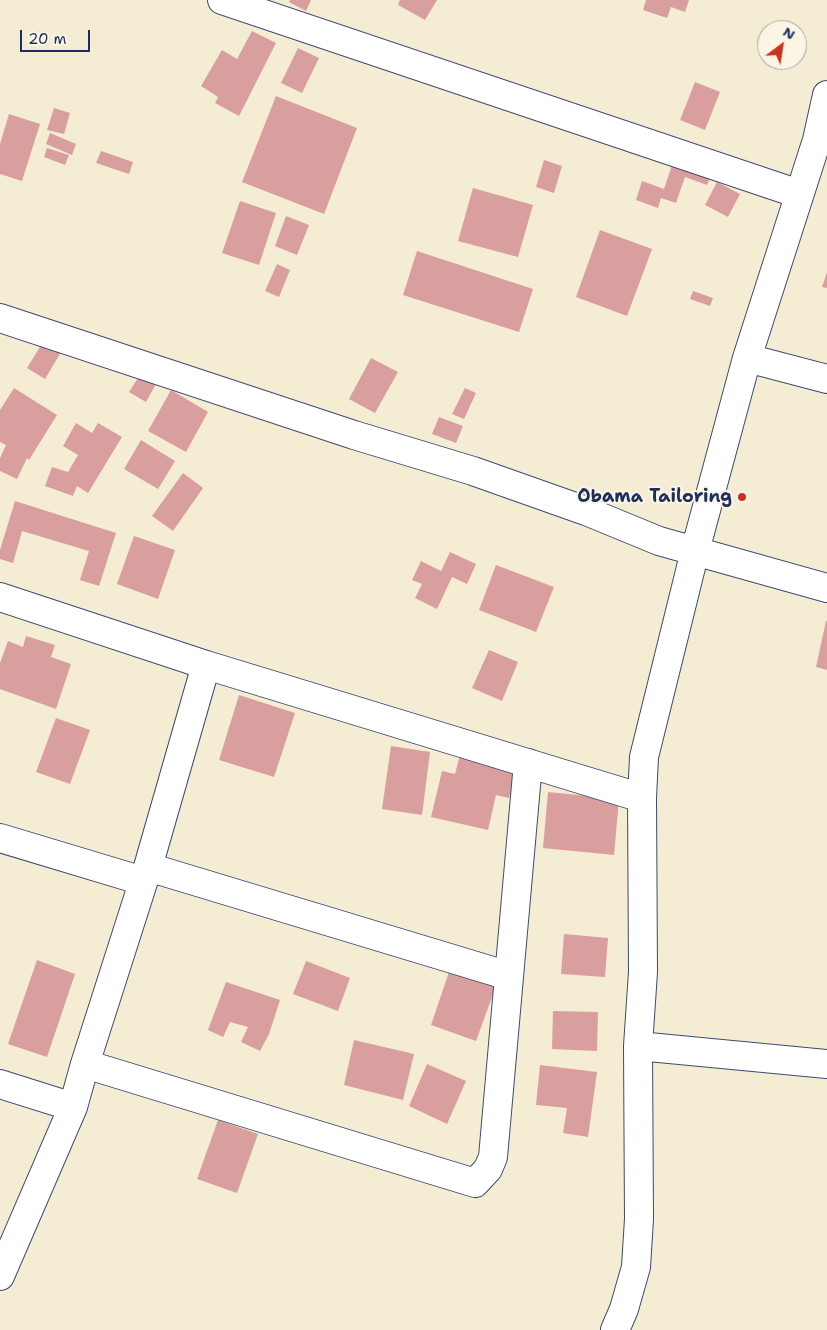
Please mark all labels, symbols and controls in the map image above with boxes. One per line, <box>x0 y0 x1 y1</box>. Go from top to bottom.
scale bar <box>22 20 92 52</box>
north arrow <box>757 20 807 70</box>
text: N <box>780 22 799 44</box>
text: 20 m <box>28 29 67 49</box>
place label: Obama Tailoring <box>577 486 732 508</box>
marker: Obama Tailoring <box>736 491 748 503</box>

